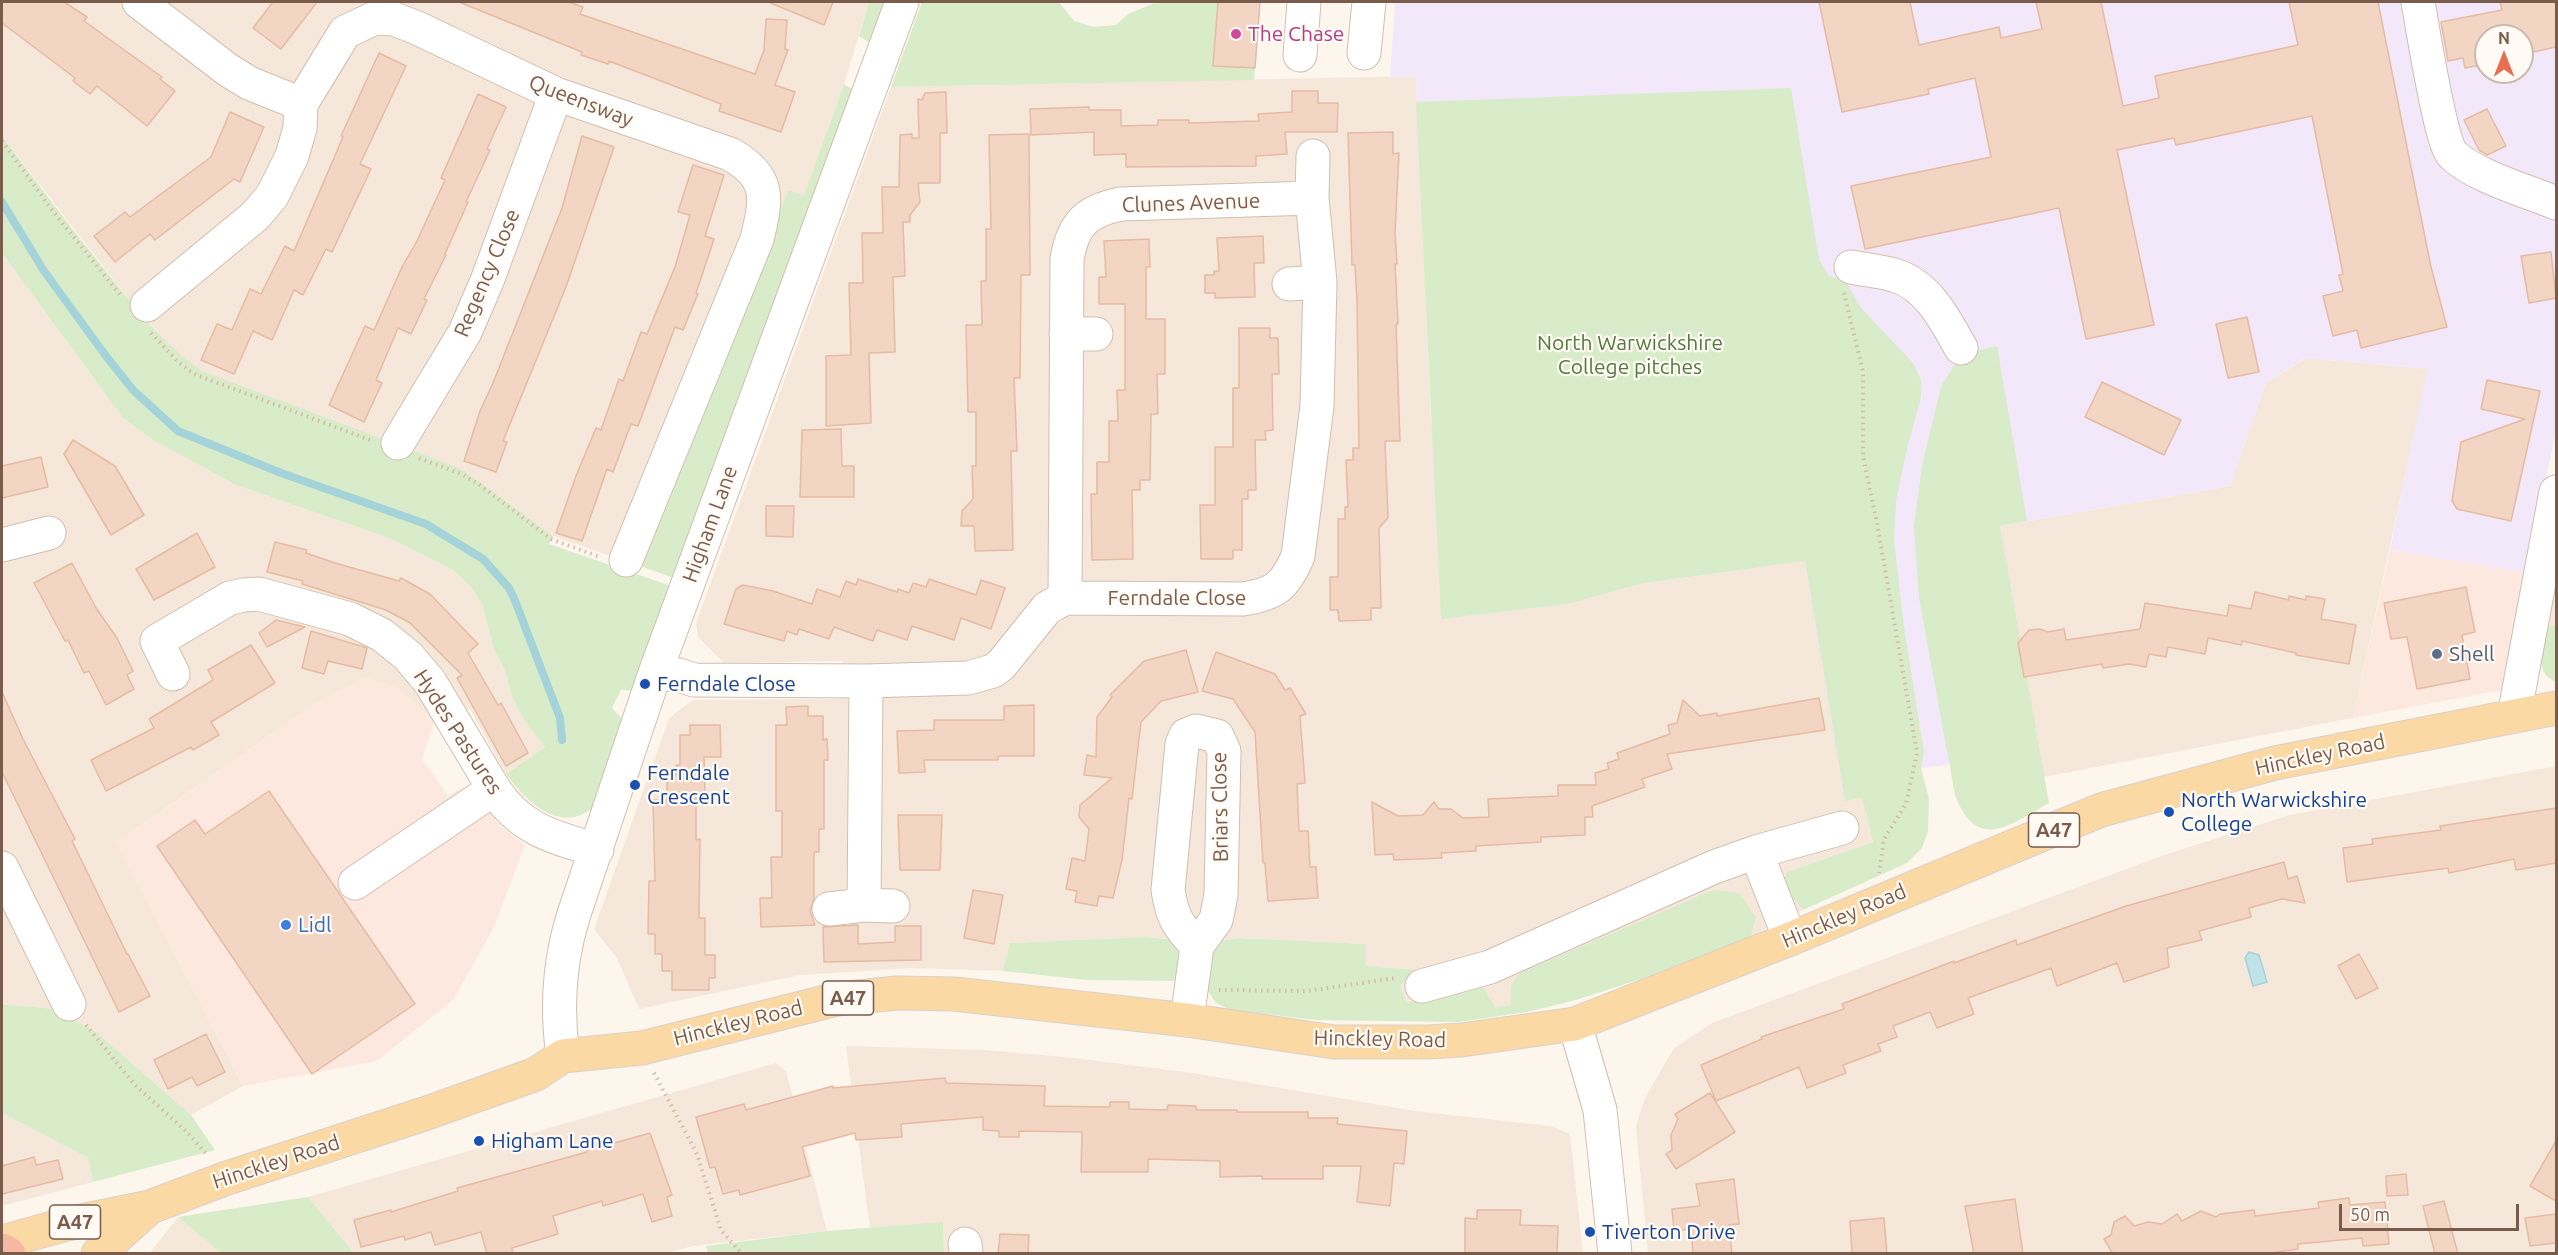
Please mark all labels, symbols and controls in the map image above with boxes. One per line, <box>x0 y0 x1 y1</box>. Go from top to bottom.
place label: The Chase <box>1248 21 1344 47</box>
north arrow <box>2474 24 2534 84</box>
marker: The Chase <box>1229 27 1243 41</box>
text: N <box>2498 29 2510 47</box>
street label: Queensway <box>525 70 637 132</box>
street label: Clunes Avenue <box>1121 188 1261 218</box>
street label: Regency Close <box>449 205 525 341</box>
park label: North Warwickshire College pitches <box>1537 330 1723 380</box>
street label: Higham Lane <box>677 462 743 586</box>
street label: Ferndale Close <box>1108 585 1246 611</box>
place label: Shell <box>2449 641 2495 667</box>
marker: Shell <box>2430 647 2444 661</box>
street label: Hydes Pastures <box>408 665 508 799</box>
place label: Ferndale Close <box>657 671 796 697</box>
marker: Ferndale Close <box>638 677 652 691</box>
street label: Hinckley Road <box>2253 729 2387 781</box>
street label: Briars Close <box>1206 752 1234 862</box>
place label: Ferndale Crescent <box>647 760 730 810</box>
marker: Ferndale Crescent <box>628 778 642 792</box>
place label: North Warwickshire College <box>2181 787 2367 837</box>
marker: North Warwickshire College <box>2162 805 2176 819</box>
road number: A47 <box>2028 813 2080 847</box>
street label: Hinckley Road <box>1778 879 1910 953</box>
place label: Lidl <box>298 912 332 938</box>
marker: Lidl <box>279 918 293 932</box>
road number: A47 <box>822 981 874 1015</box>
street label: Hinckley Road <box>671 995 805 1051</box>
street label: Hinckley Road <box>1314 1025 1446 1053</box>
place label: Higham Lane <box>491 1128 614 1154</box>
street label: Hinckley Road <box>209 1130 343 1194</box>
marker: Higham Lane <box>472 1134 486 1148</box>
scale bar <box>2342 1192 2522 1230</box>
text: 50 m <box>2350 1204 2390 1224</box>
road number: A47 <box>50 1205 100 1239</box>
place label: Tiverton Drive <box>1602 1219 1736 1245</box>
marker: Tiverton Drive <box>1583 1225 1597 1239</box>

